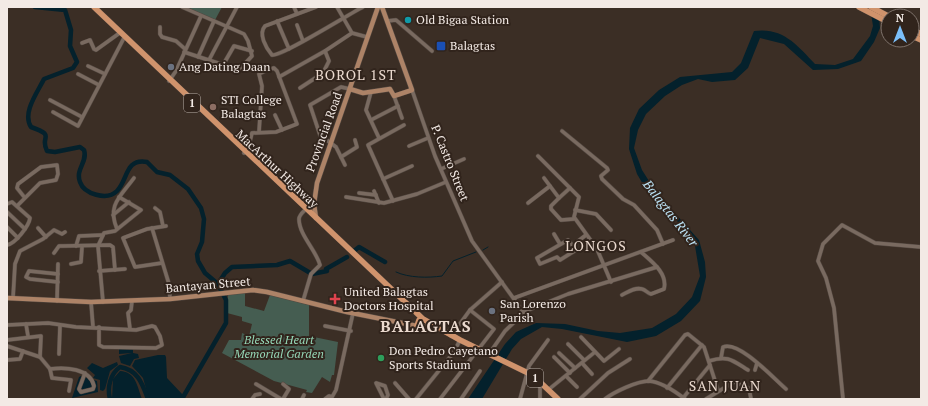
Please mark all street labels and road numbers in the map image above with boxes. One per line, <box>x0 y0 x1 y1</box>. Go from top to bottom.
street label: Provincial Road <box>302 90 345 174</box>
road number: 1 <box>184 94 200 112</box>
street label: P. Castro Street <box>428 122 473 204</box>
street label: MacArthur Highway <box>233 127 322 211</box>
street label: Bantayan Street <box>165 273 252 296</box>
road number: 1 <box>527 369 543 387</box>

